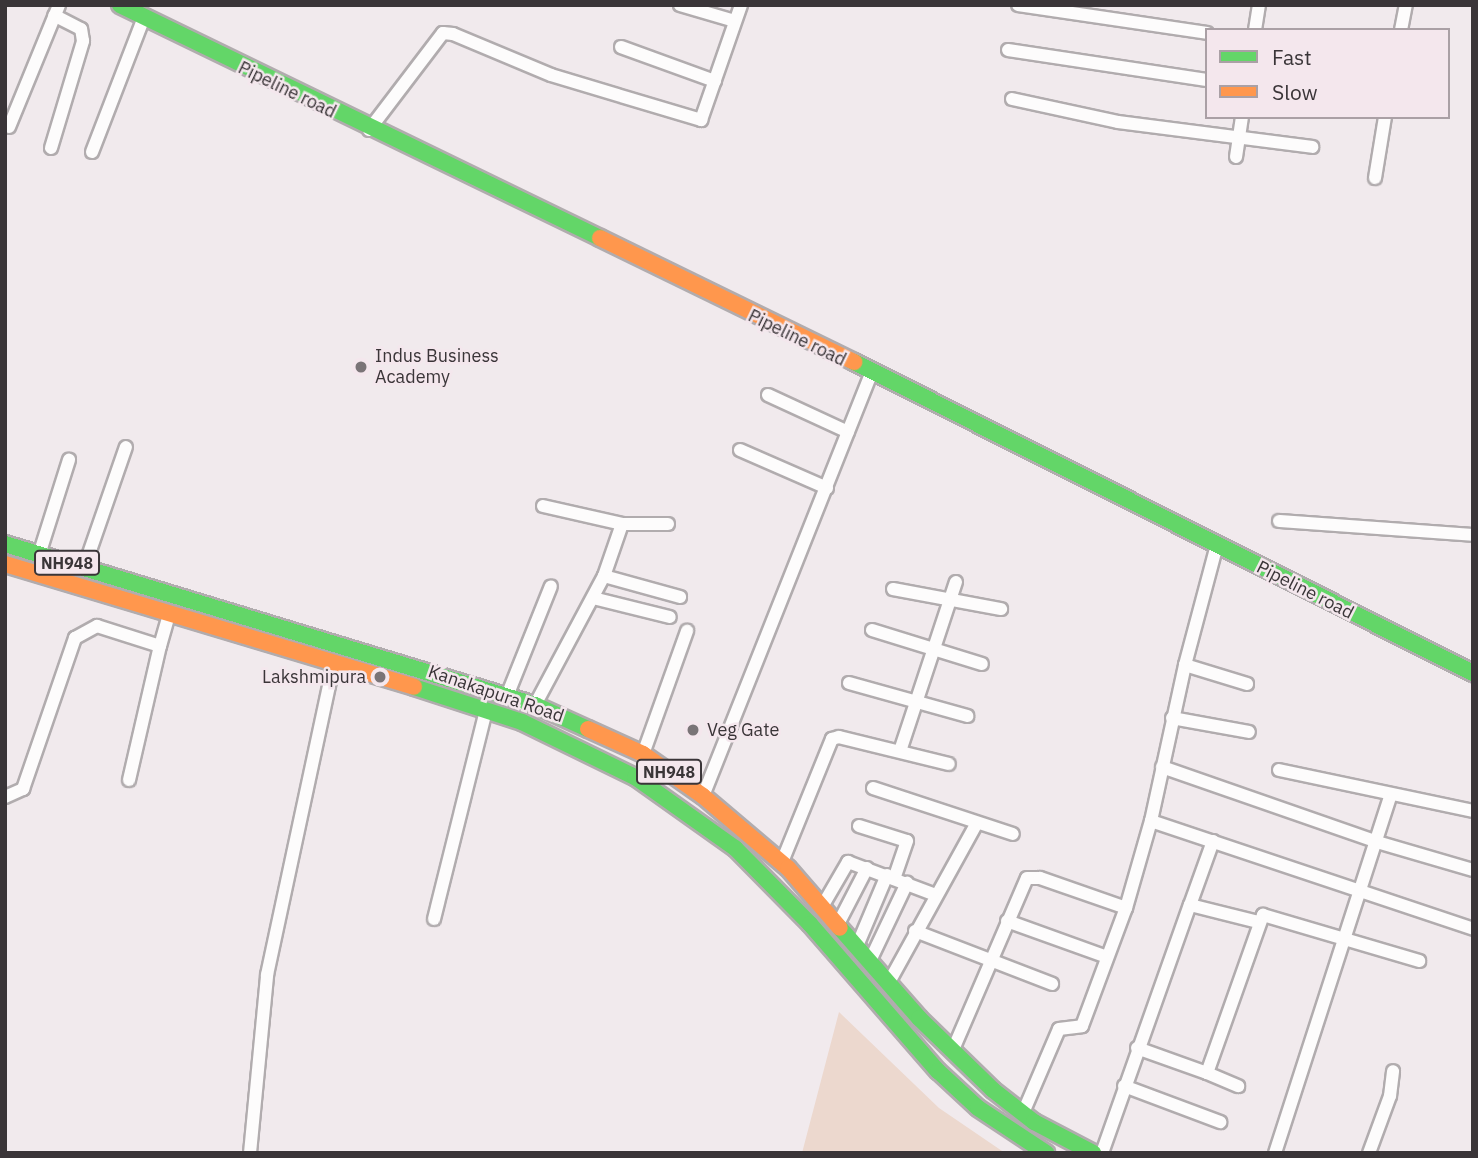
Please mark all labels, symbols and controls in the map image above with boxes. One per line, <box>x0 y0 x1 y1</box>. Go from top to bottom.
legend <box>1205 28 1450 119</box>
text: Fast <box>1272 43 1312 71</box>
street label: Pipeline road <box>235 57 339 123</box>
text: Slow <box>1272 78 1318 106</box>
street label: Pipeline road <box>745 305 849 371</box>
place label: Indus Business Academy <box>375 346 499 388</box>
marker: Indus Business Academy <box>353 359 369 375</box>
road number: NH948 <box>34 550 100 576</box>
street label: Pipeline road <box>1253 556 1357 624</box>
street label: Kanakapura Road <box>425 661 567 727</box>
place label: Lakshmipura <box>262 666 366 688</box>
marker: Lakshmipura <box>372 669 388 685</box>
place label: Veg Gate <box>707 719 779 741</box>
marker: Veg Gate <box>685 722 701 738</box>
road number: NH948 <box>636 760 702 785</box>

